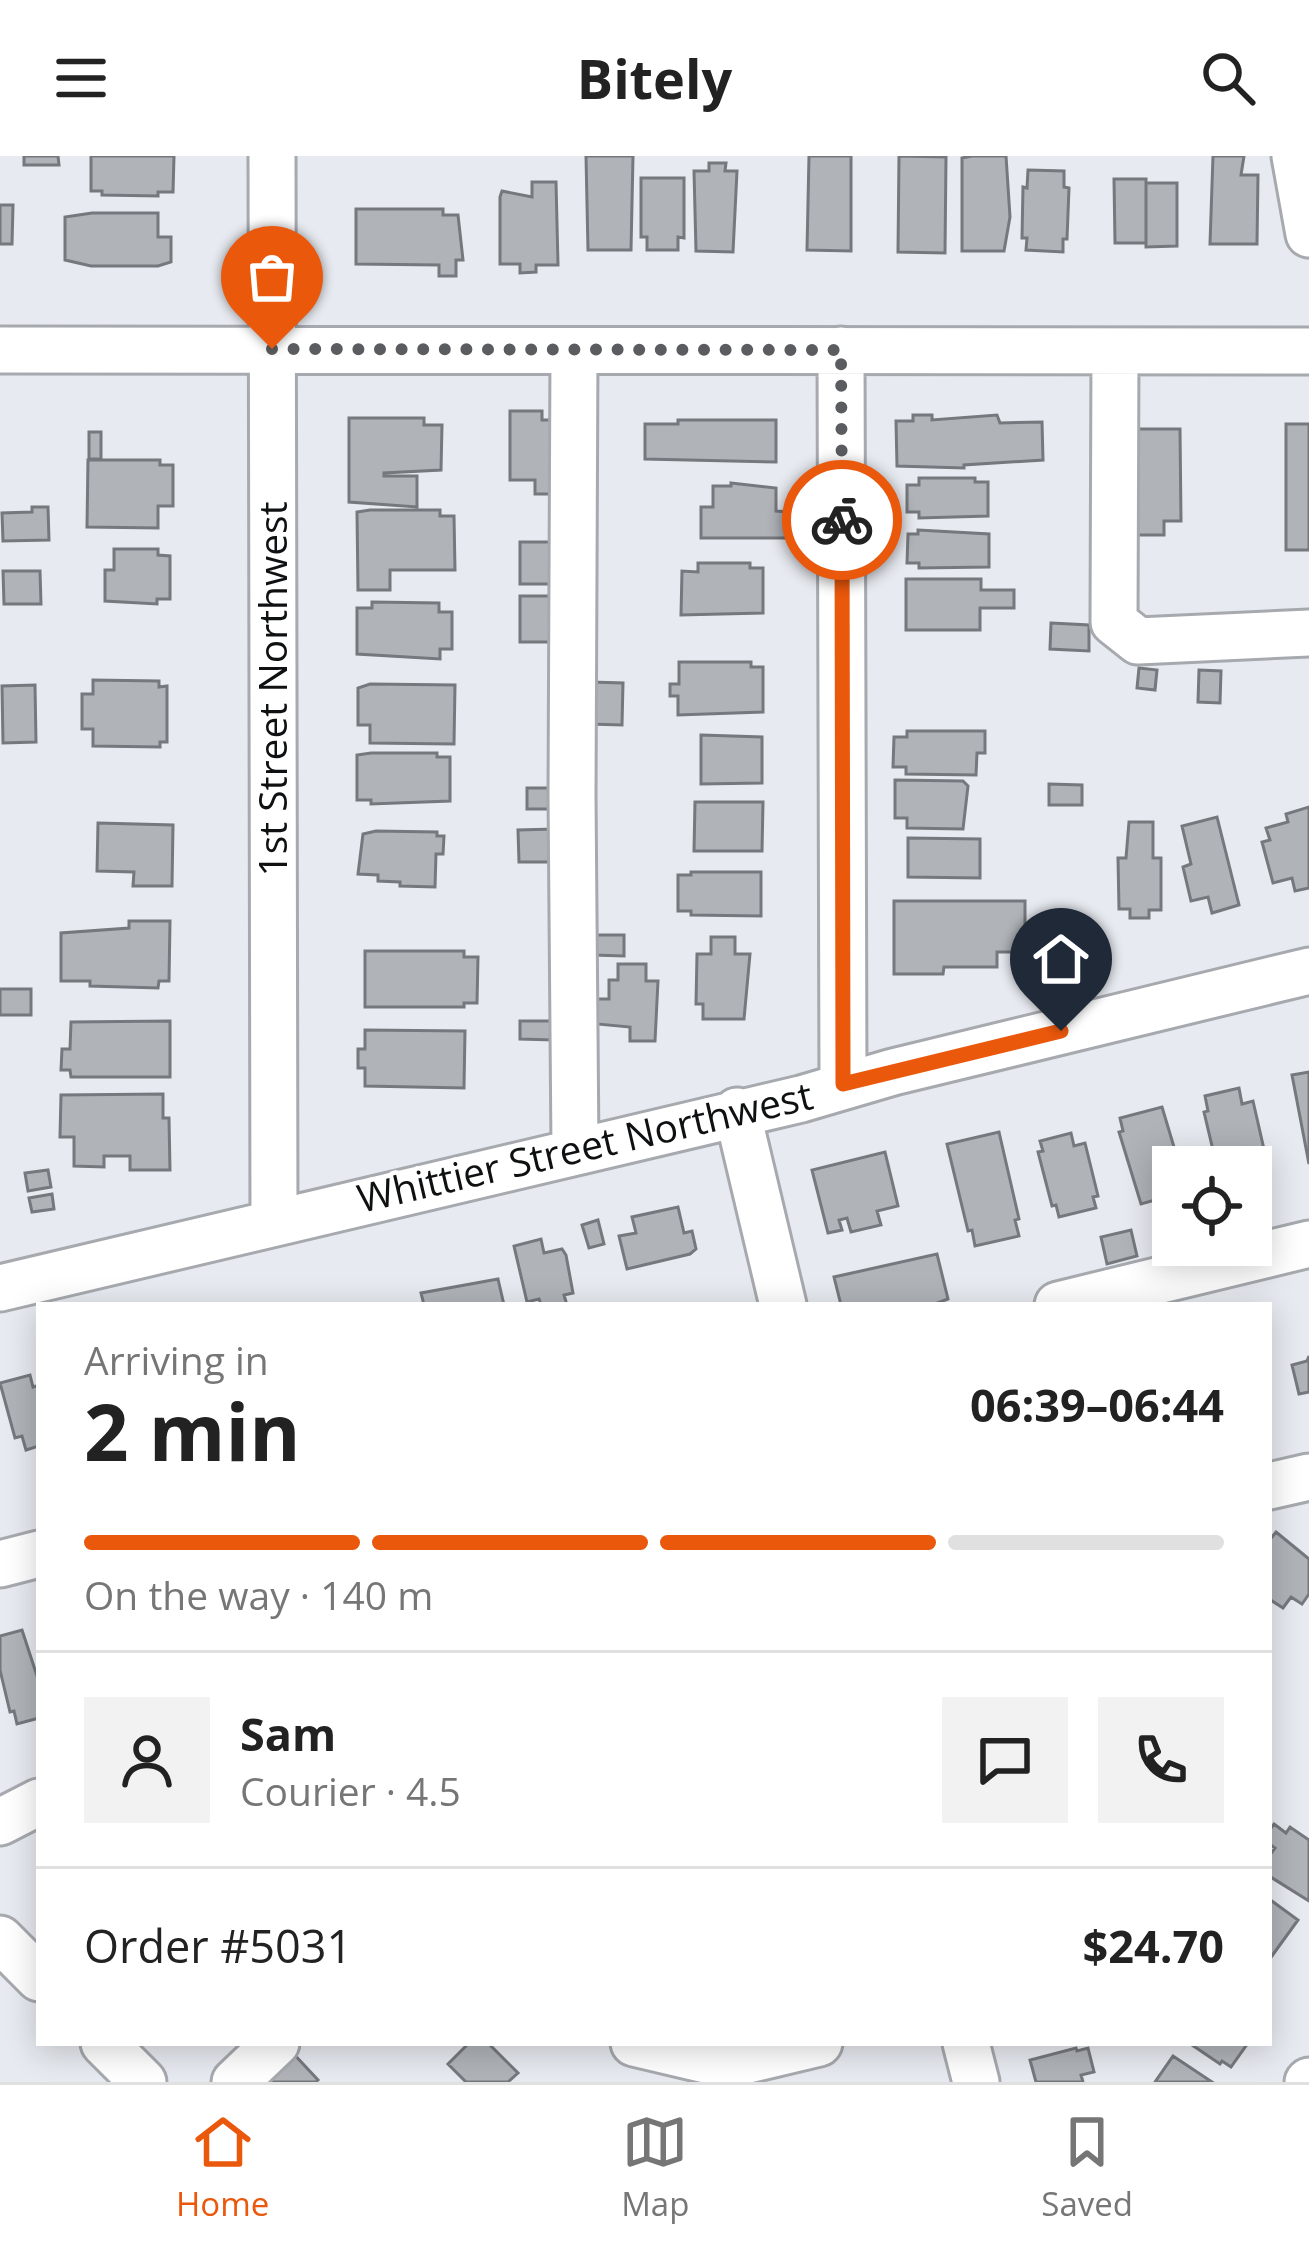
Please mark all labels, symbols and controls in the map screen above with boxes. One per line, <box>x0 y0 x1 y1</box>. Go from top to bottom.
text: Bitely <box>577 41 732 115</box>
icon: menu <box>48 45 114 111</box>
icon: search <box>1195 45 1261 111</box>
pin <box>221 226 323 349</box>
icon: bag <box>239 244 305 310</box>
courier <box>782 460 902 580</box>
icon: bike <box>809 487 875 553</box>
street label: 1st Street Northwest <box>245 501 298 877</box>
pin <box>1010 908 1112 1031</box>
icon: home <box>1028 926 1094 992</box>
street label: Whittier Street Northwest <box>352 1067 817 1224</box>
map controls <box>1152 1146 1272 1266</box>
button: locate <box>1152 1146 1272 1266</box>
text: Arriving in <box>84 1333 269 1386</box>
text: 06:39–06:44 <box>970 1374 1224 1435</box>
text: 2 min <box>84 1378 301 1484</box>
text: On the way · 140 m <box>84 1568 433 1621</box>
button: person <box>84 1697 210 1823</box>
button: chat <box>942 1697 1068 1823</box>
button: phone <box>1098 1697 1224 1823</box>
text: Sam <box>240 1703 336 1764</box>
text: Courier · 4.5 <box>240 1764 461 1817</box>
text: Order #5031 <box>84 1915 352 1976</box>
text: $24.70 <box>1083 1915 1224 1976</box>
tab: Home <box>176 2109 269 2226</box>
tab: Map <box>621 2109 689 2226</box>
tab: Saved <box>1041 2109 1133 2226</box>

